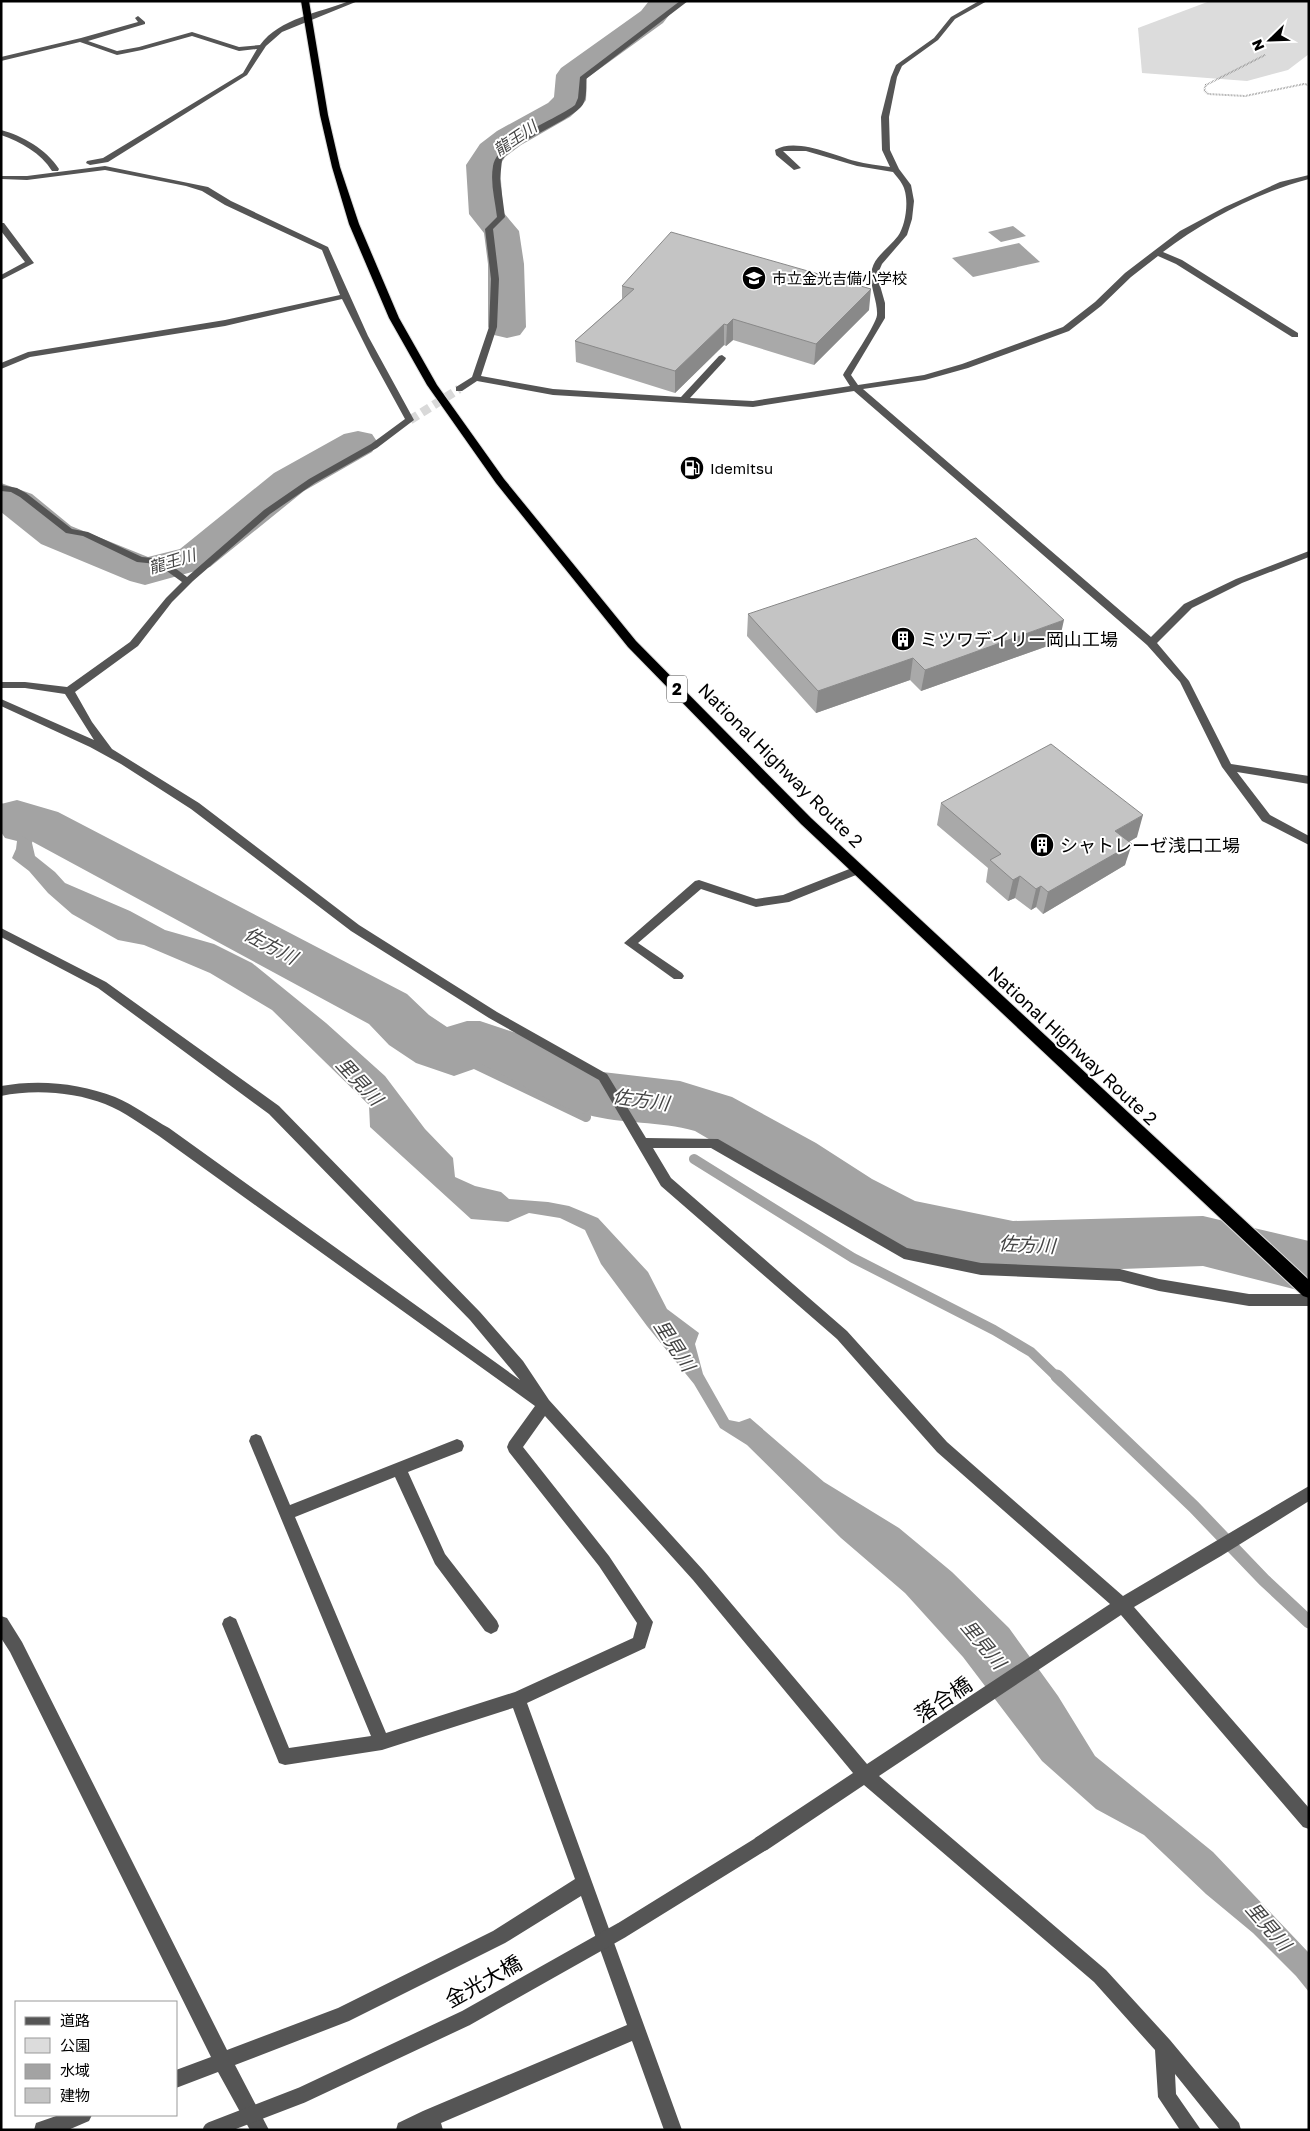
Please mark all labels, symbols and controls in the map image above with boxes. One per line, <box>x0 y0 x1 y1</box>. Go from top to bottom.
north arrow <box>1245 15 1295 65</box>
text: N <box>1248 37 1267 53</box>
water label: 龍王川 <box>490 115 542 160</box>
school or university icon: 市立金光吉備小学校 <box>741 265 767 291</box>
place label: 市立金光吉備小学校 <box>772 269 907 287</box>
fuel station icon: Idemitsu <box>679 455 705 481</box>
place label: Idemitsu <box>710 459 773 477</box>
water label: 龍王川 <box>146 544 200 578</box>
building icon: ミツワデイリー岡山工場 <box>890 626 916 652</box>
place label: ミツワデイリー岡山工場 <box>920 628 1118 650</box>
road number: 2 <box>667 676 687 702</box>
street label: National Highway Route 2 <box>694 678 868 852</box>
building icon: シャトレーゼ浅口工場 <box>1029 832 1055 858</box>
place label: シャトレーゼ浅口工場 <box>1060 834 1240 856</box>
water label: 佐方川 <box>240 921 303 969</box>
street label: National Highway Route 2 <box>984 961 1162 1129</box>
water label: 里見川 <box>332 1052 389 1111</box>
water label: 佐方川 <box>611 1084 673 1115</box>
water label: 佐方川 <box>998 1231 1058 1257</box>
water label: 里見川 <box>650 1315 701 1377</box>
water label: 里見川 <box>957 1615 1012 1675</box>
street label: 落合橋 <box>910 1671 976 1727</box>
water label: 里見川 <box>1242 1897 1298 1957</box>
street label: 金光大橋 <box>440 1949 526 2013</box>
legend <box>15 2001 178 2116</box>
text: 道路 <box>60 2011 90 2029</box>
text: 公園 <box>60 2036 90 2054</box>
text: 水域 <box>60 2061 90 2079</box>
text: 建物 <box>60 2086 90 2104</box>

